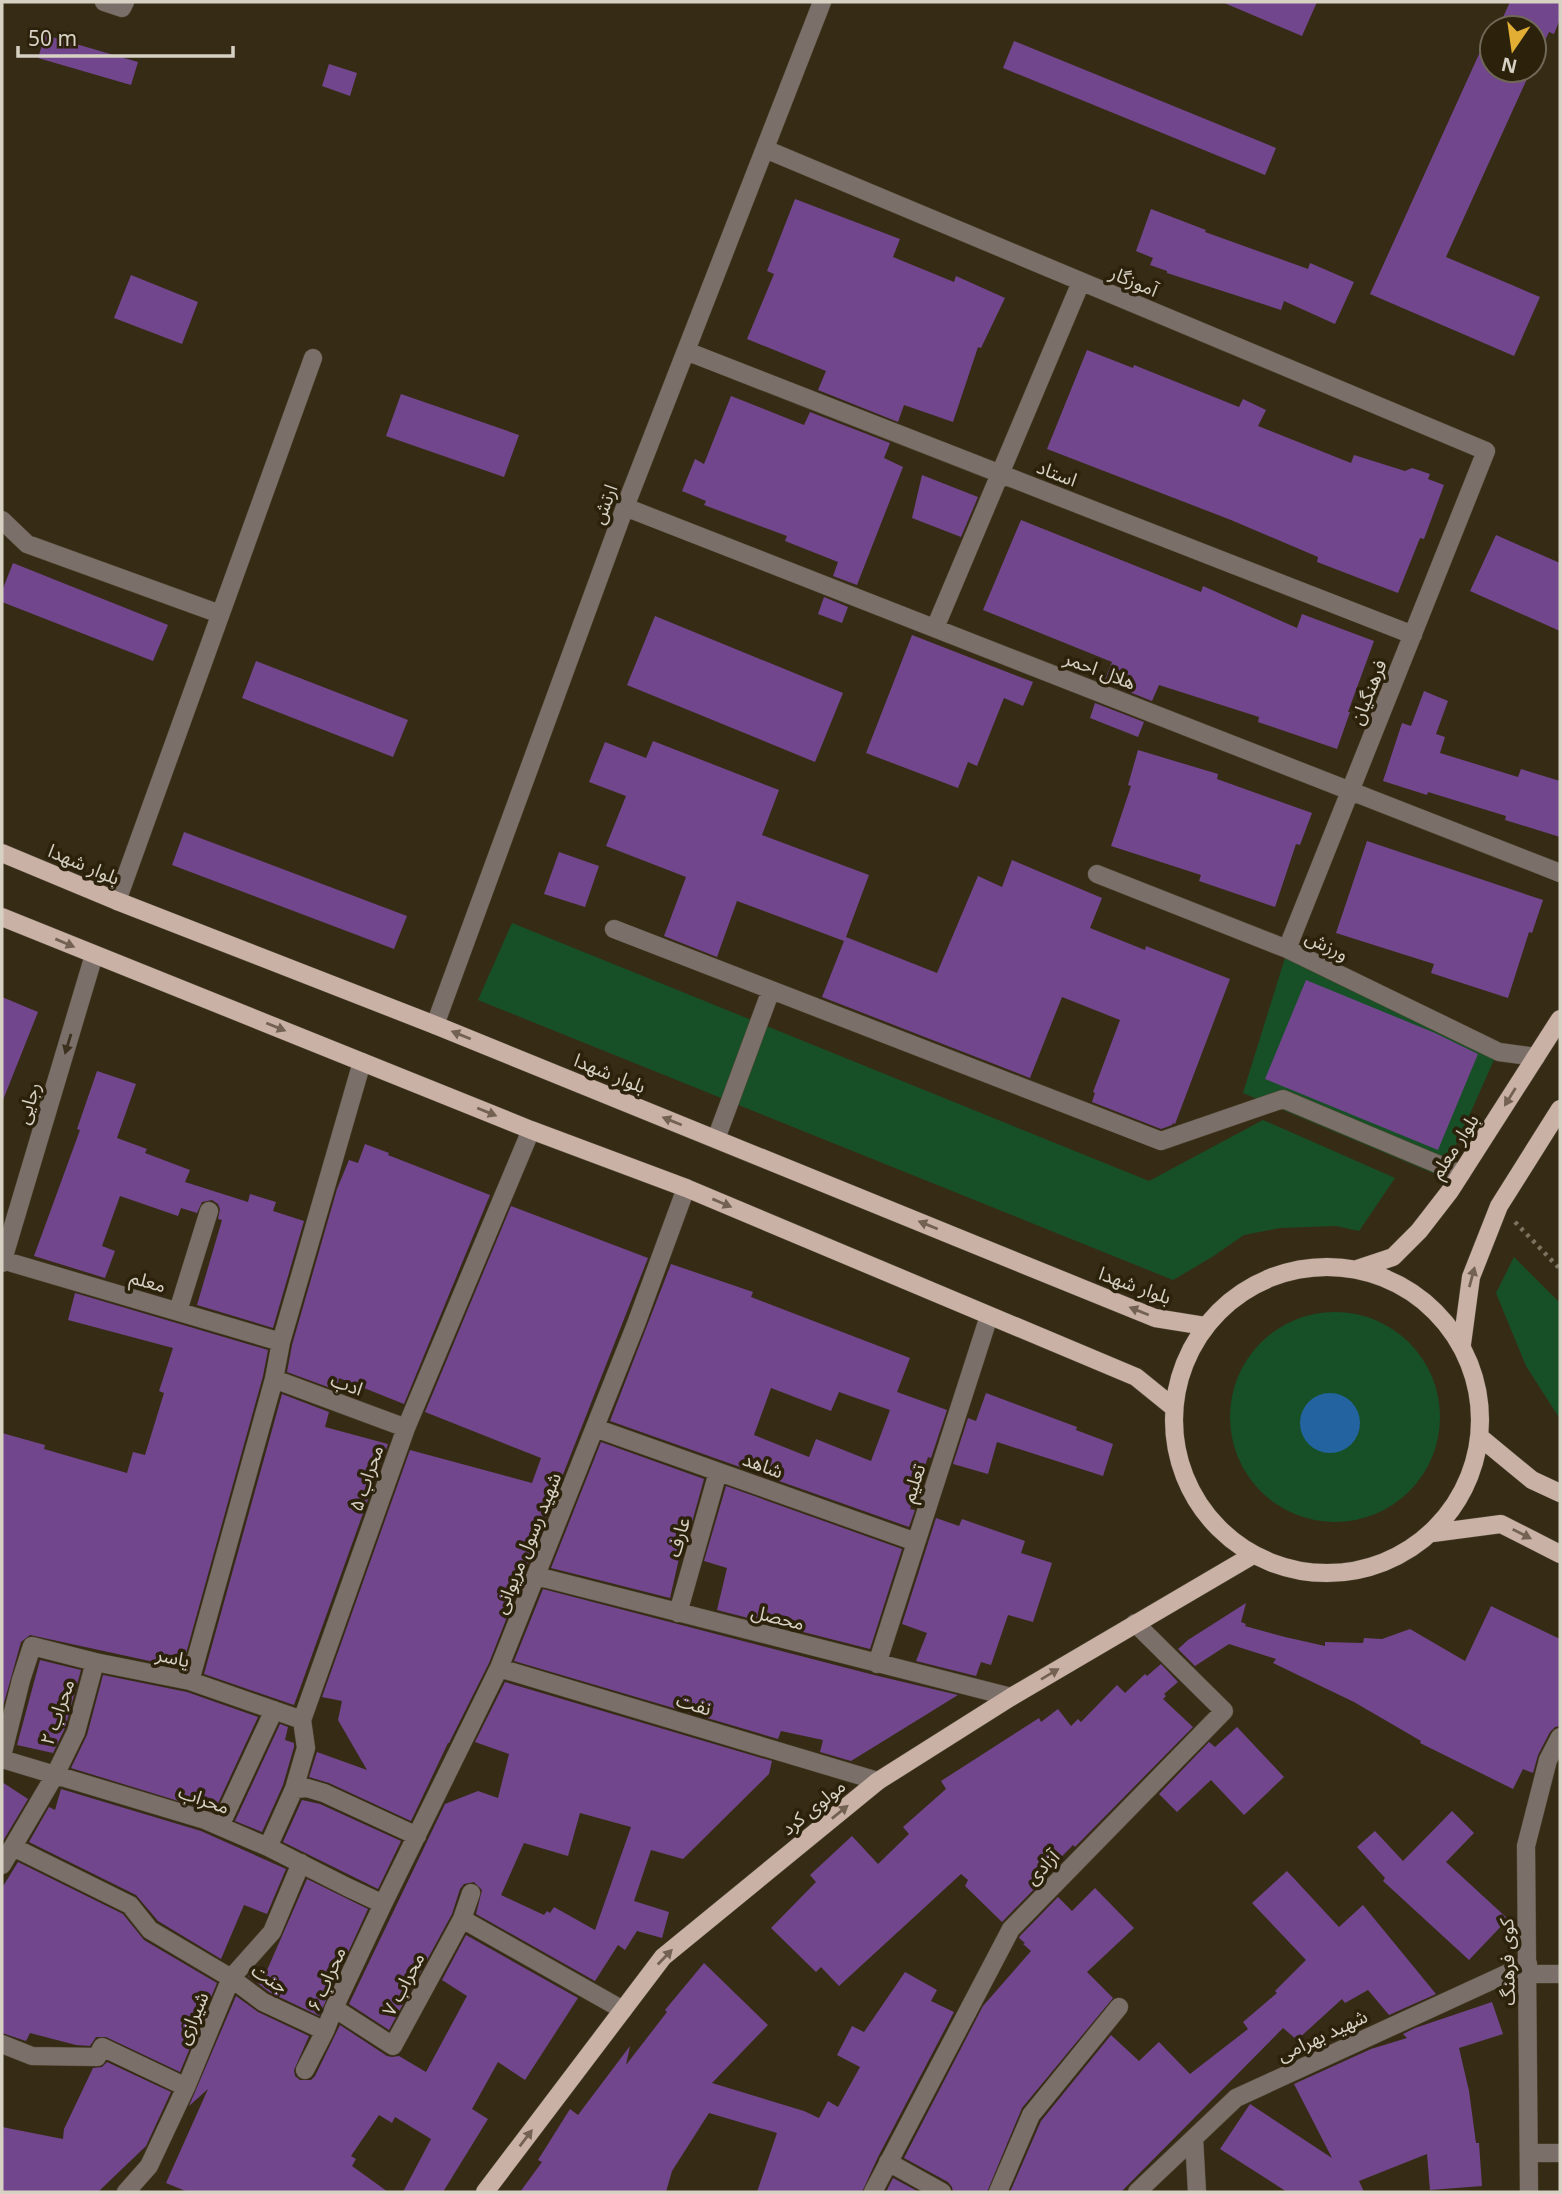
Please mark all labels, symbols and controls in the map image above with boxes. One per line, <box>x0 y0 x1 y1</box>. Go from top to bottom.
scale bar <box>18 14 233 58</box>
north arrow <box>1478 14 1548 84</box>
text: 50 m <box>28 17 77 61</box>
text: N <box>1497 43 1521 86</box>
street label: آموزگار <box>1102 253 1166 311</box>
street label: استاد <box>1030 448 1083 500</box>
street label: ارتش <box>579 478 631 531</box>
street label: هلال احمر <box>1057 639 1142 703</box>
street label: فرهنگیان <box>1338 653 1400 731</box>
street label: بلوار شهدا <box>41 832 126 898</box>
street label: ورزش <box>1298 918 1355 974</box>
one-way arrow <box>54 938 75 949</box>
one-way arrow <box>266 1022 287 1033</box>
one-way arrow <box>451 1029 471 1041</box>
one-way arrow <box>62 1034 72 1055</box>
street label: بلوار شهدا <box>567 1041 652 1107</box>
street label: رجایی <box>4 1077 54 1130</box>
one-way arrow <box>1504 1087 1517 1107</box>
street label: بلوار معلم <box>1418 1105 1491 1188</box>
one-way arrow <box>477 1106 498 1117</box>
one-way arrow <box>661 1115 682 1126</box>
one-way arrow <box>712 1197 732 1209</box>
one-way arrow <box>917 1220 938 1231</box>
street label: بلوار شهدا <box>1092 1254 1177 1318</box>
street label: معلم <box>125 1258 171 1306</box>
one-way arrow <box>1467 1266 1478 1288</box>
one-way arrow <box>1128 1305 1149 1316</box>
street label: ادب <box>325 1361 369 1409</box>
street label: محراب ۵ <box>337 1440 397 1517</box>
street label: شاهد <box>736 1440 789 1492</box>
street label: تعلیم <box>889 1459 939 1508</box>
street label: شهید رسول مریوانی <box>481 1466 575 1621</box>
street label: عارف <box>654 1512 704 1562</box>
one-way arrow <box>1512 1529 1532 1540</box>
street label: محصل <box>747 1592 809 1644</box>
street label: یاسر <box>151 1635 193 1681</box>
one-way arrow <box>1040 1668 1059 1680</box>
street label: محراب ۲ <box>28 1674 88 1751</box>
street label: نفت <box>671 1681 716 1729</box>
street label: مولوی کرد <box>771 1768 856 1847</box>
street label: محراب <box>172 1772 235 1827</box>
one-way arrow <box>830 1805 848 1820</box>
street label: آزادی <box>1015 1839 1072 1896</box>
street label: کوی فرهنگ <box>1487 1917 1529 2006</box>
street label: محراب ۶ <box>295 1940 359 2019</box>
street label: محراب ۷ <box>370 1945 438 2024</box>
one-way arrow <box>656 1949 673 1966</box>
street label: جنت <box>243 1952 296 2006</box>
street label: شیرازی <box>164 1985 222 2052</box>
street label: شهید بهرامی <box>1270 1997 1375 2075</box>
one-way arrow <box>519 2129 533 2147</box>

